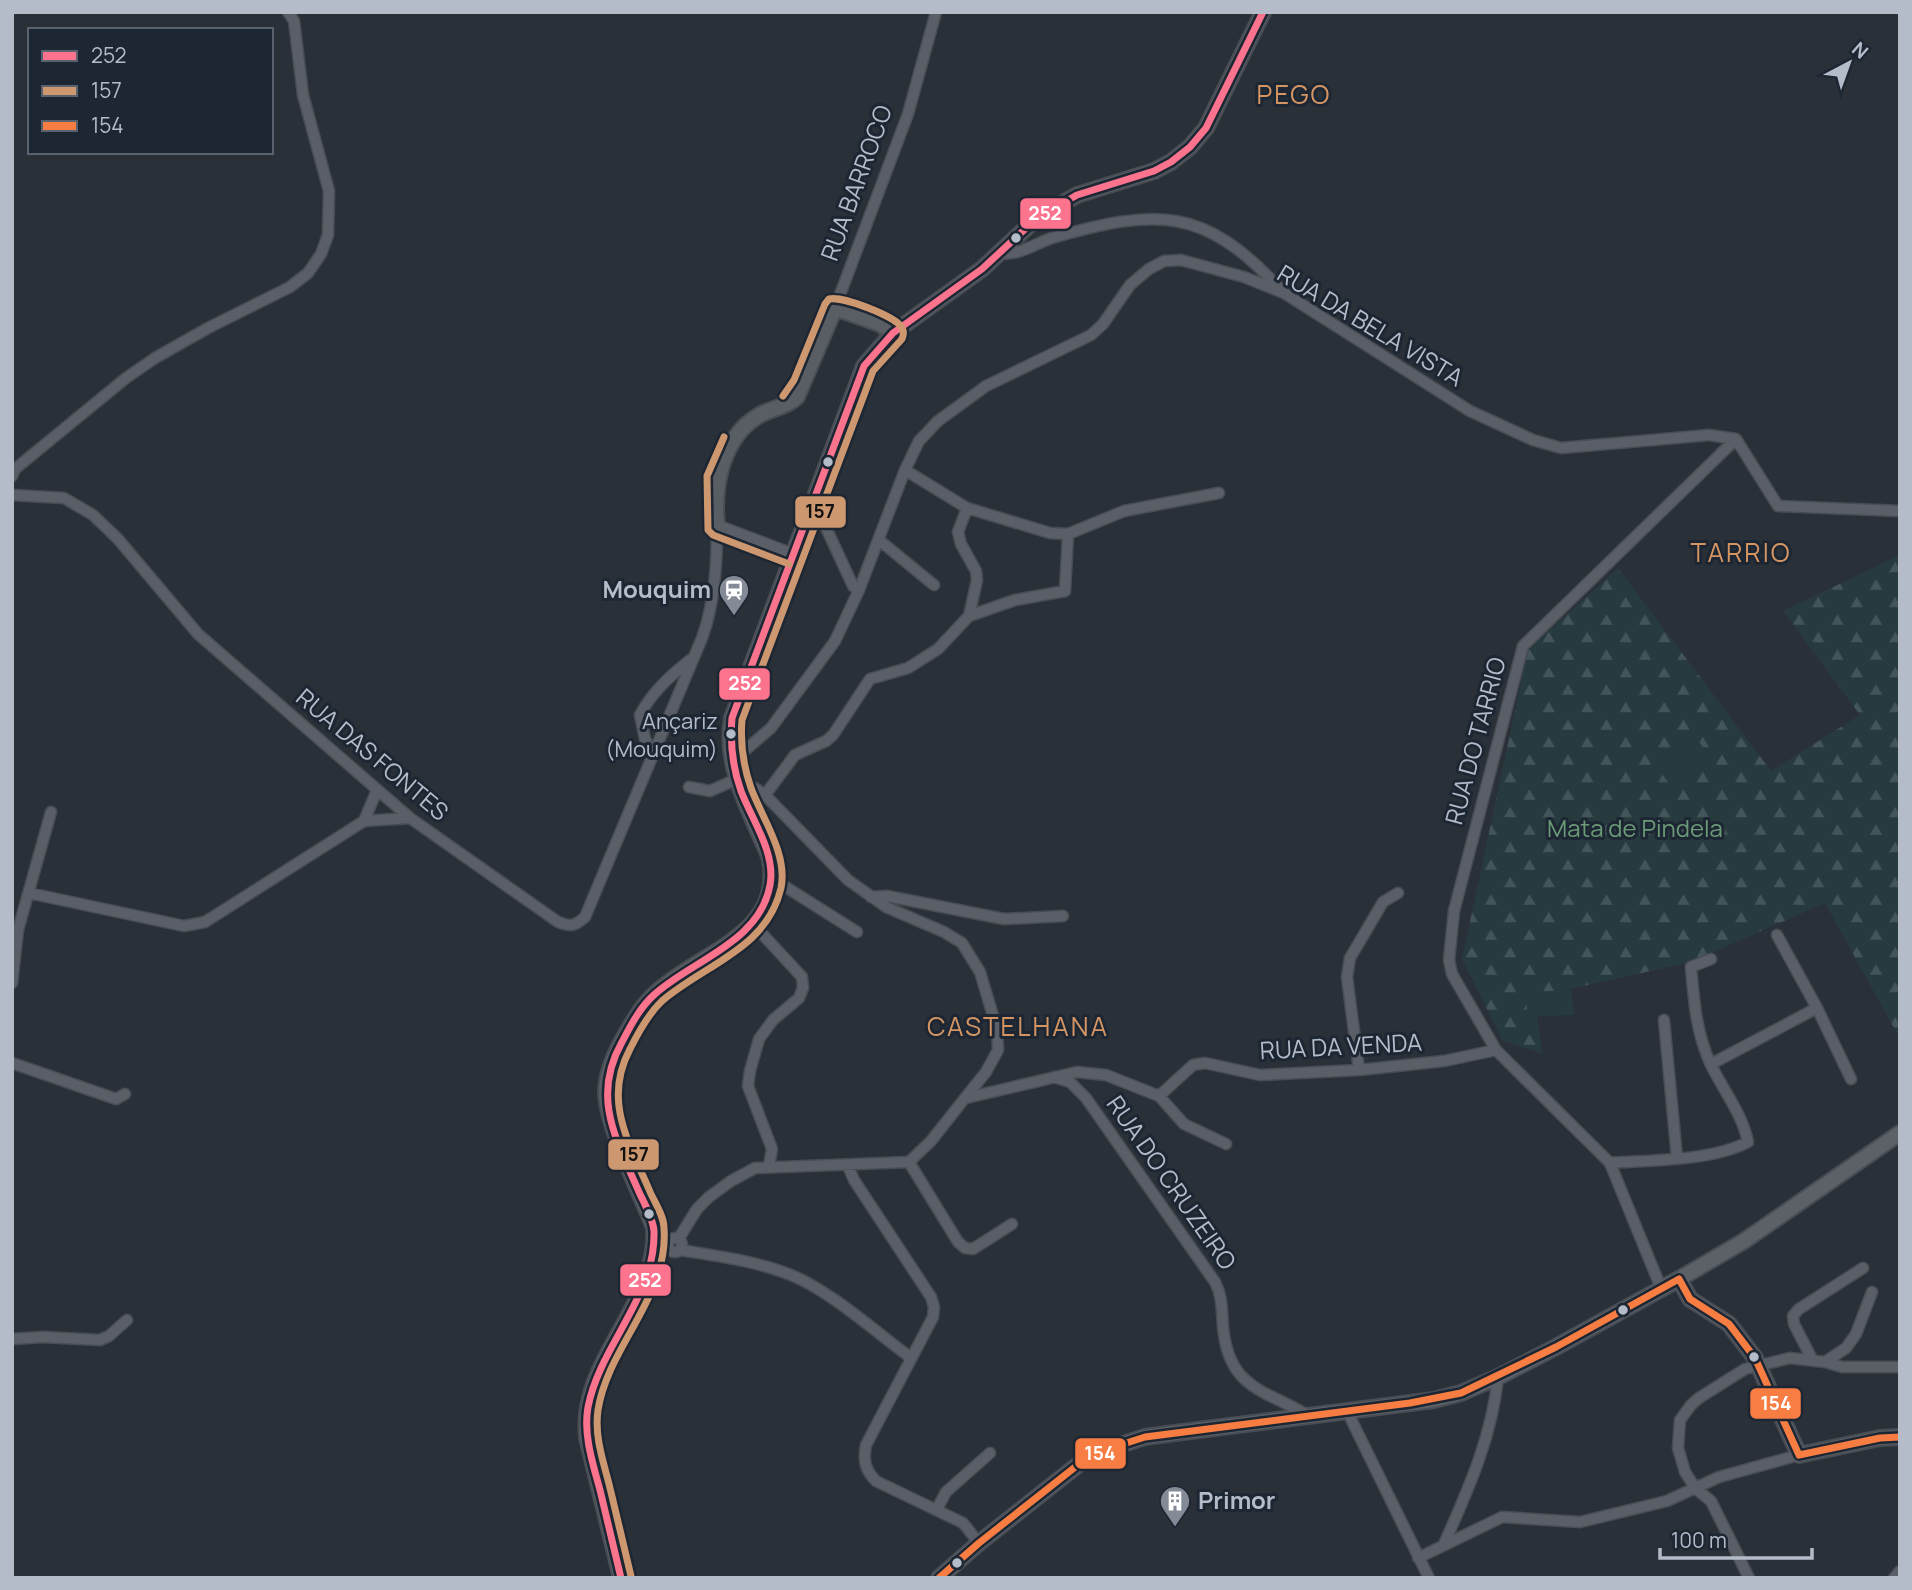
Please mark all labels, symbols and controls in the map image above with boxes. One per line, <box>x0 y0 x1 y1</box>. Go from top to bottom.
legend <box>28 28 273 154</box>
north arrow <box>1814 28 1884 98</box>
text: N <box>1846 36 1874 64</box>
text: 252 <box>91 41 126 69</box>
text: 157 <box>91 76 122 104</box>
district label: PEGO <box>1257 76 1331 112</box>
street label: RUA BARROCO <box>812 100 899 265</box>
text: 154 <box>91 111 124 139</box>
line badge: 252 <box>1019 197 1072 230</box>
text: 252 <box>1028 200 1062 226</box>
unlabelled marker <box>1009 231 1023 245</box>
street label: RUA DA BELA VISTA <box>1272 256 1470 393</box>
unlabelled marker <box>821 455 835 469</box>
line badge: 157 <box>794 495 847 529</box>
text: 157 <box>805 498 835 524</box>
district label: TARRIO <box>1690 534 1792 570</box>
place label: Mouquim <box>603 572 711 605</box>
station icon: Mouquim <box>717 573 751 617</box>
street label: RUA DO TARRIO <box>1436 653 1513 828</box>
line badge: 252 <box>718 667 771 701</box>
text: 252 <box>728 670 762 696</box>
street label: RUA DAS FONTES <box>290 680 456 827</box>
place label: Ançariz (Mouquim) <box>605 706 718 764</box>
marker: Ançariz (Mouquim) <box>724 727 738 741</box>
park label: Mata de Pindela <box>1547 811 1723 844</box>
district label: CASTELHANA <box>927 1008 1109 1044</box>
street label: RUA DA VENDA <box>1259 1025 1423 1066</box>
street label: RUA DO CRUZEIRO <box>1100 1089 1245 1276</box>
line badge: 157 <box>607 1138 660 1171</box>
text: 157 <box>619 1141 649 1167</box>
unlabelled marker <box>642 1207 656 1221</box>
line badge: 252 <box>619 1263 672 1297</box>
text: 252 <box>628 1267 662 1293</box>
unlabelled marker <box>1616 1303 1630 1317</box>
unlabelled marker <box>1747 1350 1761 1364</box>
line badge: 154 <box>1749 1387 1802 1420</box>
text: 154 <box>1760 1390 1792 1416</box>
line badge: 154 <box>1074 1437 1127 1470</box>
text: 154 <box>1084 1440 1116 1466</box>
place label: Primor <box>1198 1483 1275 1516</box>
building icon: Primor <box>1158 1484 1192 1528</box>
scale bar <box>1660 1516 1812 1560</box>
text: 100 m <box>1671 1526 1727 1554</box>
unlabelled marker <box>950 1556 964 1570</box>

